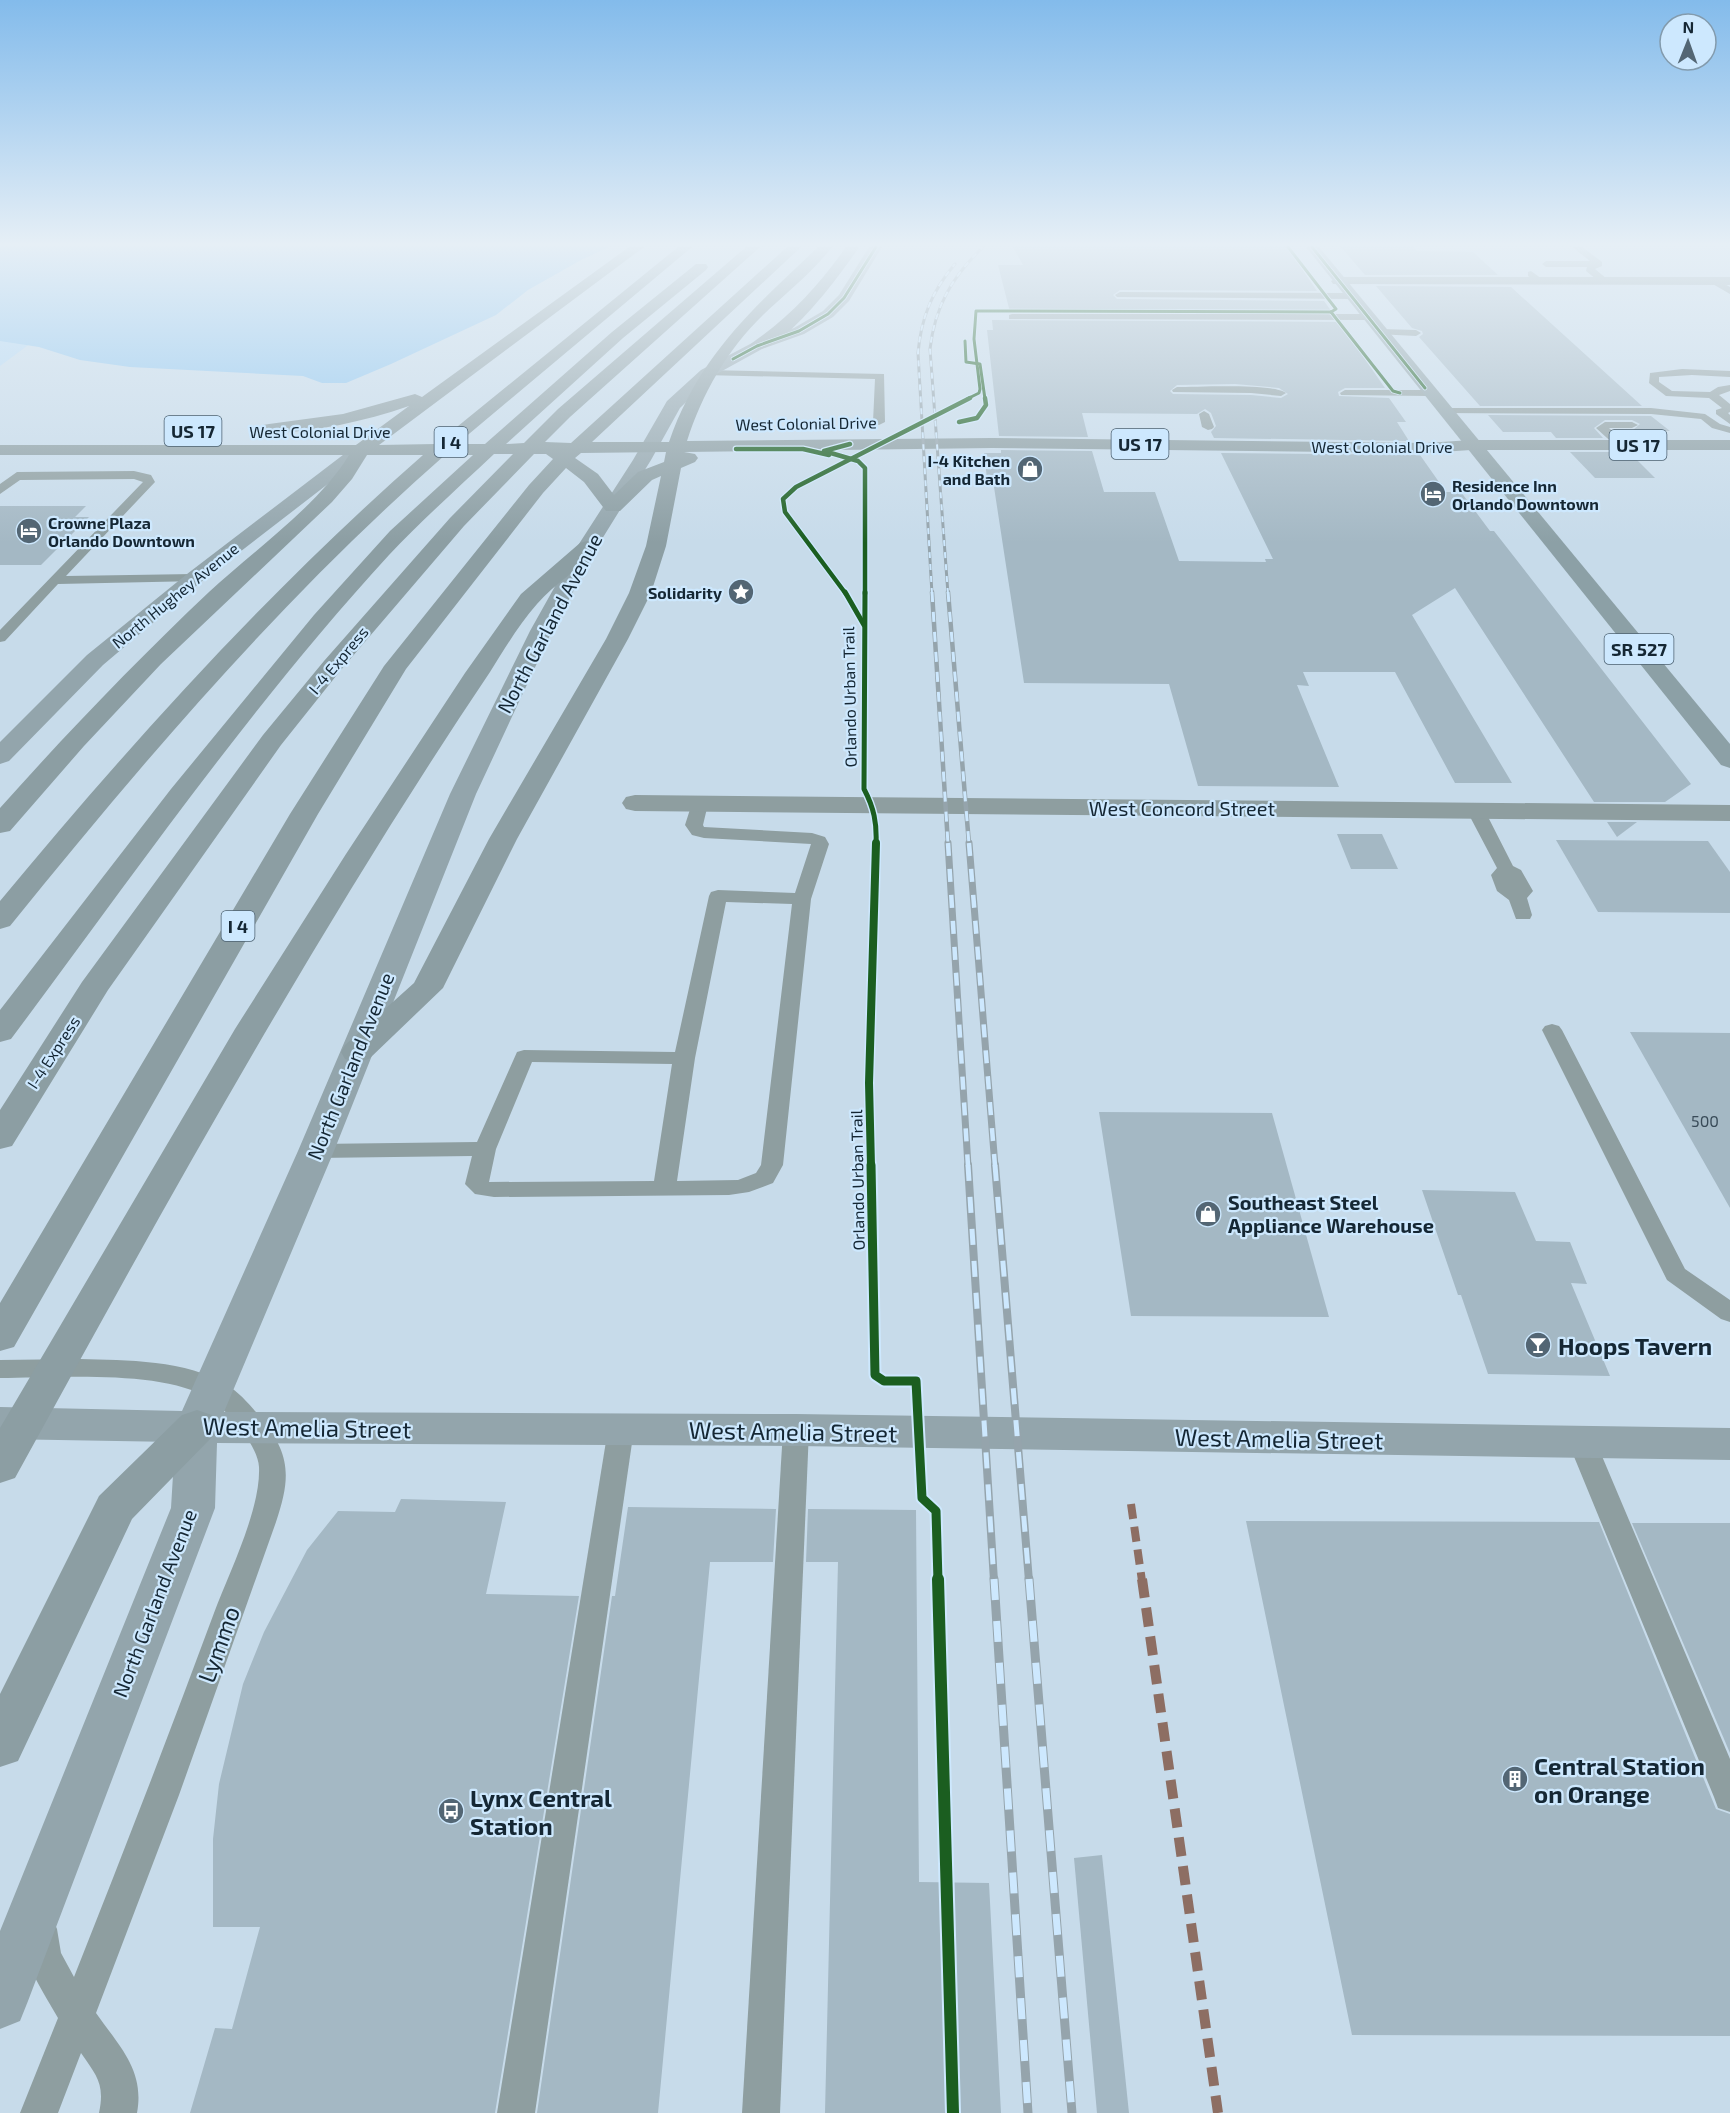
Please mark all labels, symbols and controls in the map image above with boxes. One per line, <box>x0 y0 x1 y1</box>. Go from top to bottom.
north arrow <box>1658 12 1718 72</box>
text: N <box>1682 17 1694 36</box>
street label: West Colonial Drive <box>735 412 877 434</box>
road number: US 17 <box>164 416 222 446</box>
street label: West Colonial Drive <box>249 422 391 441</box>
road number: I 4 <box>434 427 468 457</box>
road number: US 17 <box>1112 429 1168 459</box>
road number: US 17 <box>1610 430 1666 460</box>
street label: West Colonial Drive <box>1311 437 1453 456</box>
place label: I-4 Kitchen and Bath <box>928 451 1010 488</box>
shop icon: I-4 Kitchen and Bath <box>1015 454 1045 484</box>
place label: Residence Inn Orlando Downtown <box>1452 476 1599 513</box>
hotel icon: Residence Inn Orlando Downtown <box>1418 479 1448 509</box>
place label: Crowne Plaza Orlando Downtown <box>48 513 195 550</box>
hotel icon: Crowne Plaza Orlando Downtown <box>14 516 44 546</box>
street label: North Garland Avenue <box>492 529 606 717</box>
street label: North Hughey Avenue <box>108 538 242 652</box>
place icon: Solidarity <box>726 577 756 607</box>
place label: Solidarity <box>648 583 722 603</box>
street label: I-4 Express <box>304 622 372 698</box>
street label: Orlando Urban Trail <box>838 626 860 768</box>
road number: SR 527 <box>1604 634 1674 664</box>
street label: West Concord Street <box>1089 796 1276 820</box>
road number: I 4 <box>222 911 254 941</box>
street label: North Garland Avenue <box>301 969 399 1163</box>
street label: I-4 Express <box>23 1012 83 1092</box>
street label: Orlando Urban Trail <box>846 1109 868 1251</box>
house number: 500 <box>1691 1111 1719 1130</box>
place label: Southeast Steel Appliance Warehouse <box>1228 1190 1434 1237</box>
shop icon: Southeast Steel Appliance Warehouse <box>1193 1199 1223 1229</box>
bar icon: Hoops Tavern <box>1523 1330 1553 1360</box>
place label: Hoops Tavern <box>1558 1331 1712 1360</box>
street label: West Amelia Street <box>203 1411 411 1443</box>
street label: West Amelia Street <box>689 1415 897 1447</box>
street label: West Amelia Street <box>1175 1422 1383 1454</box>
street label: North Garland Avenue <box>107 1505 201 1701</box>
street label: Lymmo <box>191 1602 245 1686</box>
place label: Central Station on Orange <box>1534 1751 1705 1808</box>
building icon: Central Station on Orange <box>1500 1764 1530 1794</box>
place label: Lynx Central Station <box>470 1783 612 1840</box>
bus stop icon: Lynx Central Station <box>436 1796 466 1826</box>

